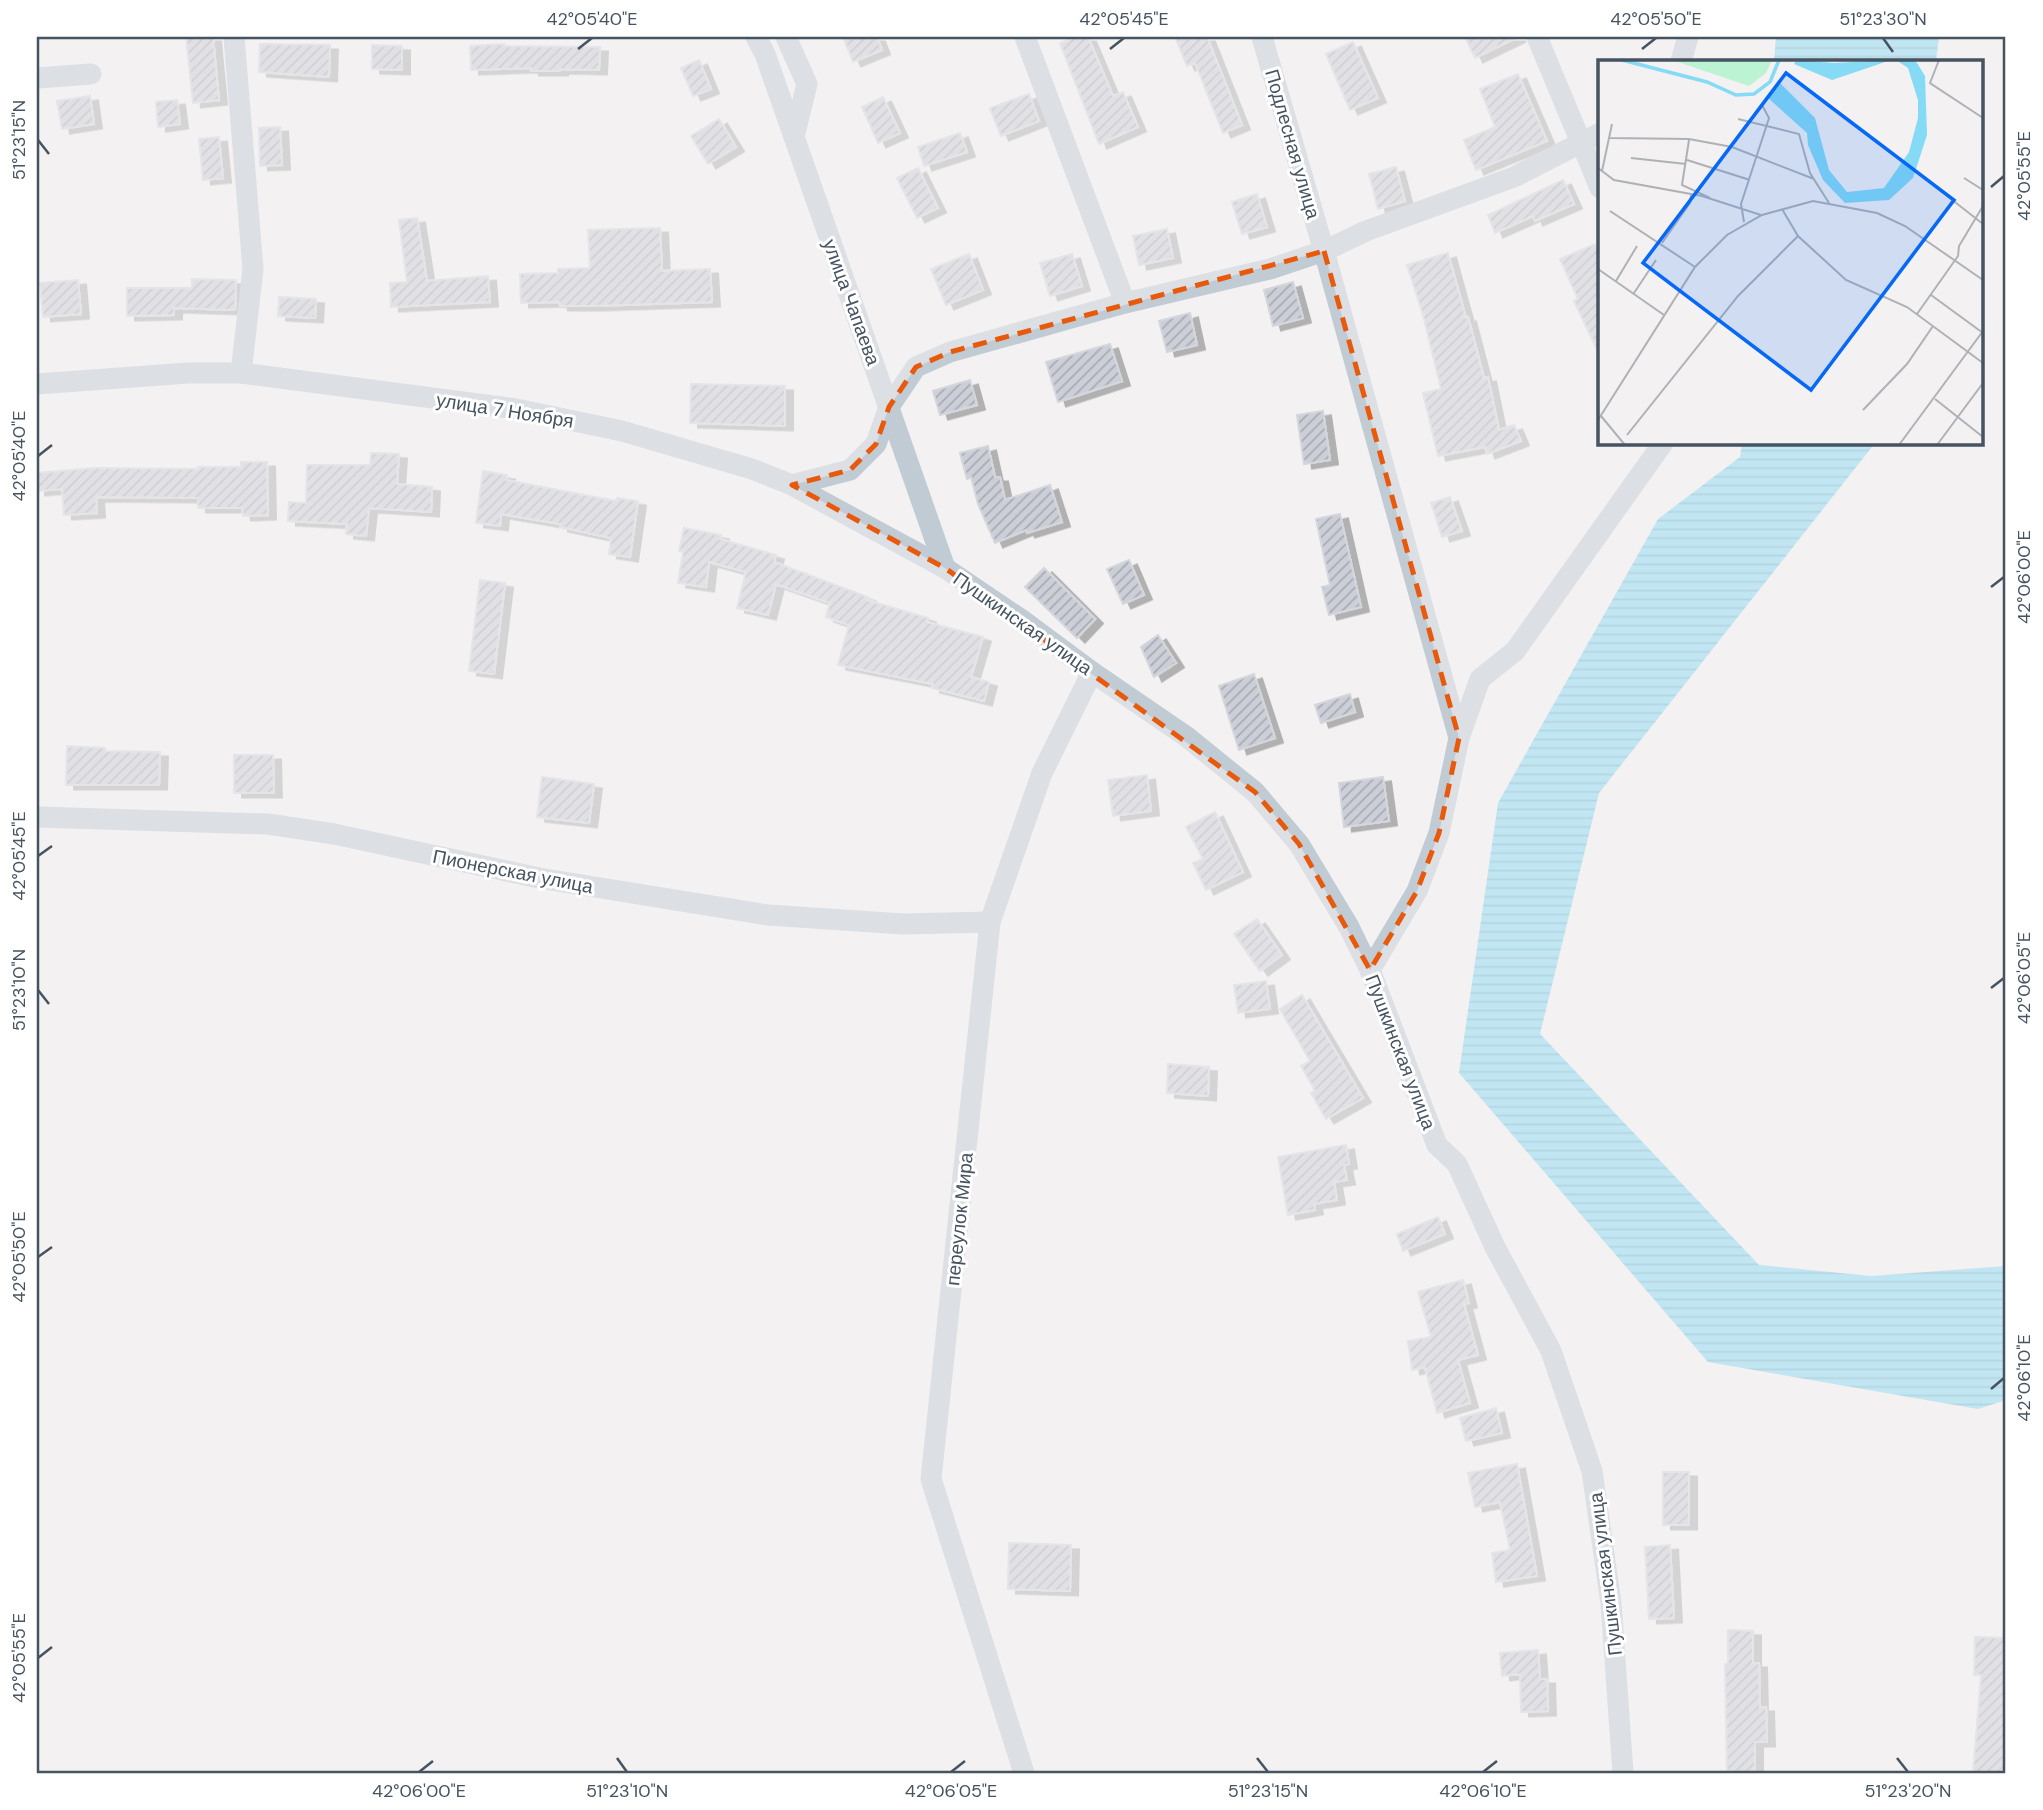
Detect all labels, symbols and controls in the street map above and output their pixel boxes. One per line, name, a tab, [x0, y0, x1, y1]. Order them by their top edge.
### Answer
text: 42°05'40"E	[546, 7, 638, 31]
text: 42°05'45"E	[1079, 7, 1169, 31]
text: 42°05'50"E	[1610, 7, 1702, 31]
text: 51°23'30"N	[1839, 7, 1927, 31]
inset map	[1598, 60, 1983, 444]
street label: Подлесная улица	[1259, 66, 1326, 222]
text: 51°23'15"N	[7, 100, 31, 180]
text: 42°05'55"E	[2012, 131, 2036, 221]
street label: улица Чапаева	[817, 236, 886, 369]
street label: улица 7 Ноября	[435, 387, 575, 434]
text: 42°05'40"E	[7, 410, 31, 502]
text: 42°06'00"E	[2012, 530, 2036, 624]
street label: Пушкинская улица	[948, 566, 1097, 681]
text: 42°05'45"E	[7, 811, 31, 901]
street label: Пионерская улица	[431, 844, 596, 899]
text: 42°06'05"E	[2012, 932, 2036, 1024]
text: 51°23'10"N	[7, 949, 31, 1031]
street label: Пушкинская улица	[1359, 971, 1442, 1134]
street label: переулок Мира	[940, 1151, 979, 1287]
text: 42°05'50"E	[7, 1211, 31, 1303]
text: 42°06'10"E	[2012, 1334, 2036, 1422]
street label: Пушкинская улица	[1583, 1491, 1628, 1657]
text: 42°05'55"E	[7, 1613, 31, 1703]
text: 42°06'00"E	[372, 1779, 466, 1803]
text: 51°23'10"N	[586, 1779, 668, 1803]
text: 42°06'05"E	[905, 1779, 997, 1803]
text: 51°23'15"N	[1228, 1779, 1308, 1803]
text: 42°06'10"E	[1439, 1779, 1527, 1803]
text: 51°23'20"N	[1865, 1779, 1951, 1803]

